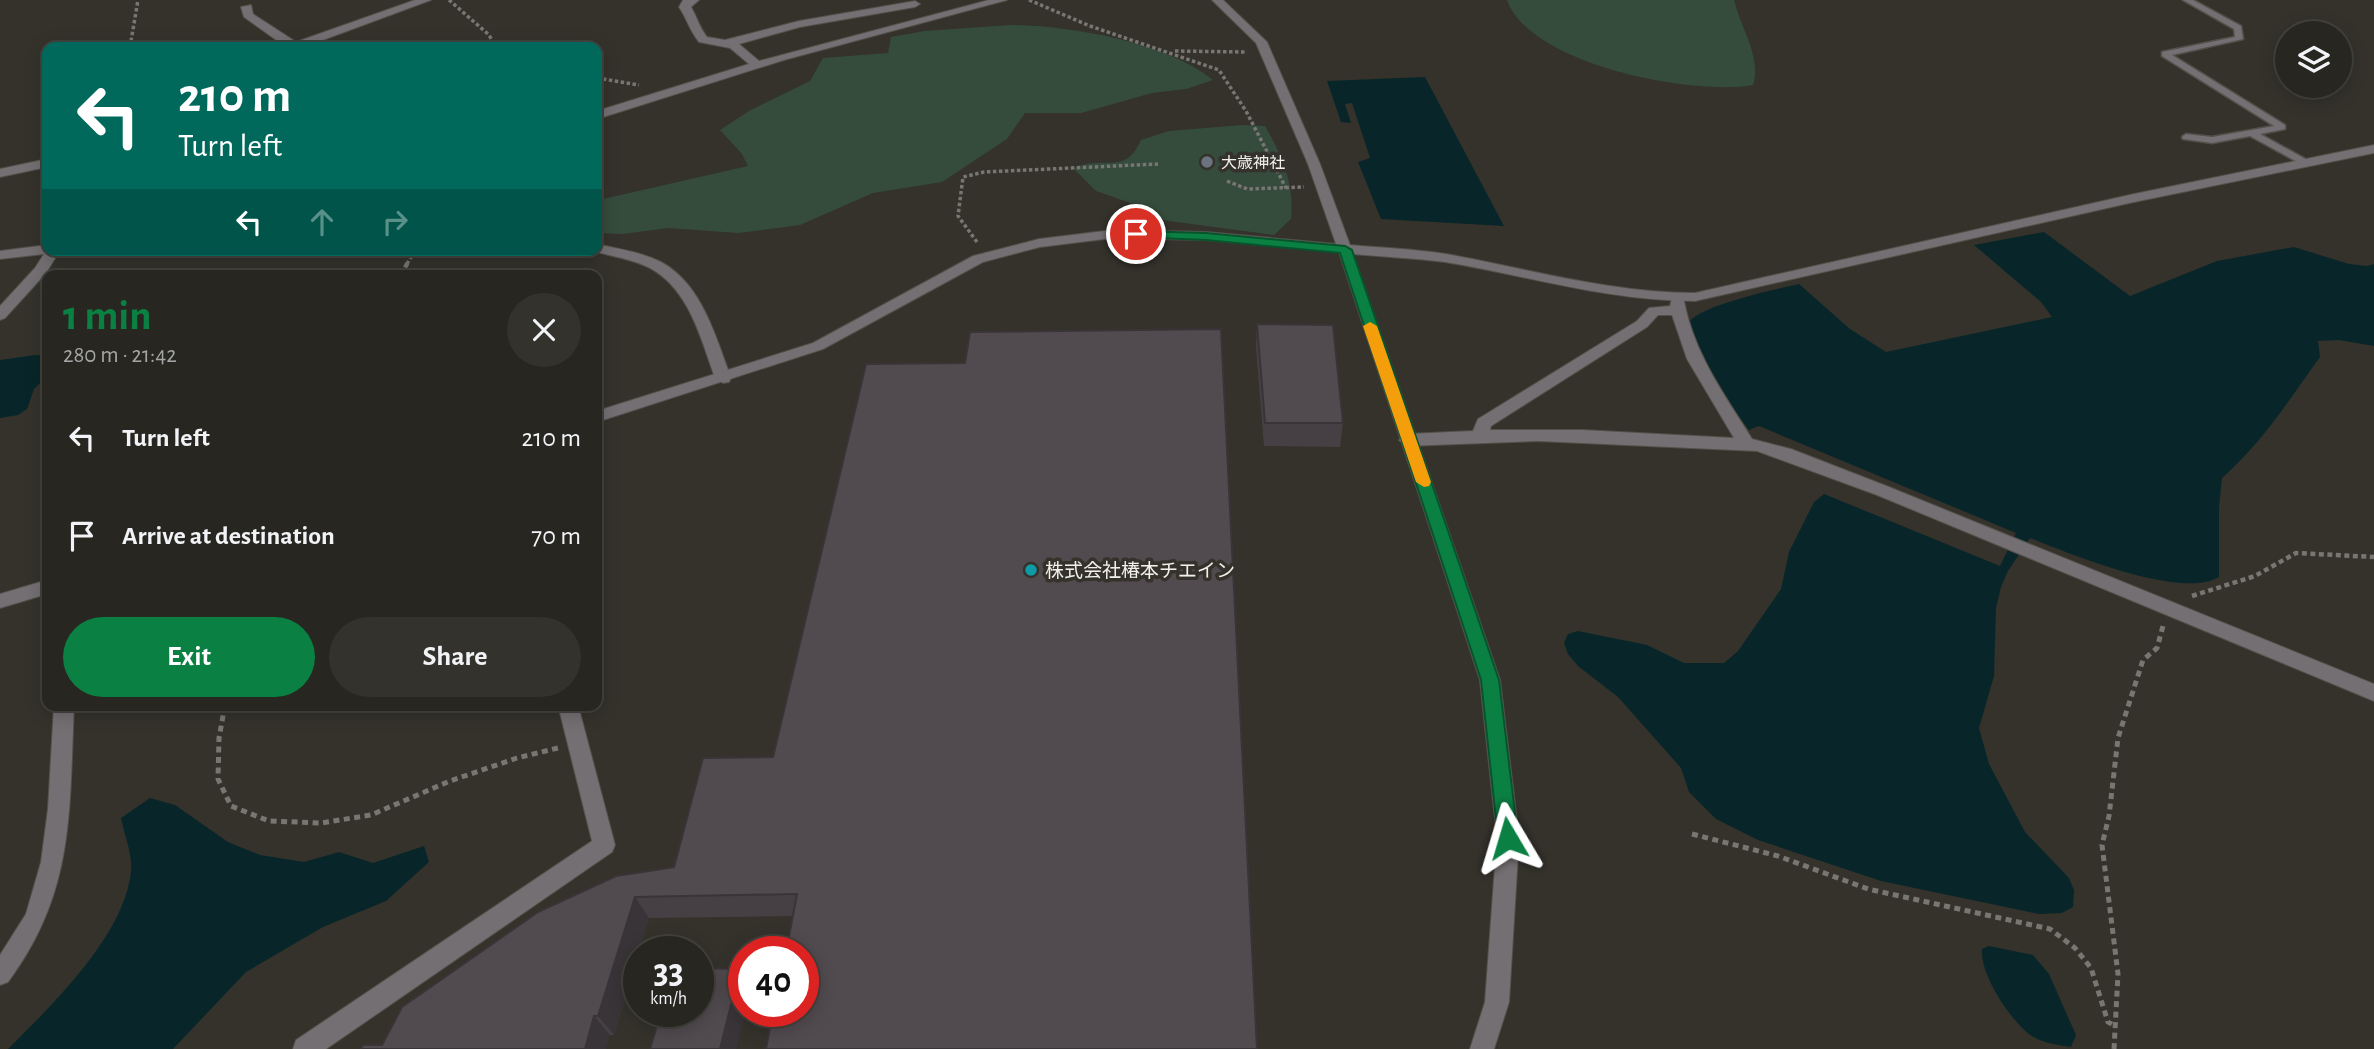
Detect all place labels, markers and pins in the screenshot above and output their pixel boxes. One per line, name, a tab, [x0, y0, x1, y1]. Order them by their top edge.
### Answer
marker: 大歳神社	[1199, 154, 1215, 170]
place label: 大歳神社	[1221, 155, 1285, 171]
pin	[1106, 204, 1166, 264]
place label: 株式会社椿本チエイン	[1045, 560, 1235, 581]
marker: 株式会社椿本チエイン	[1023, 562, 1039, 578]

